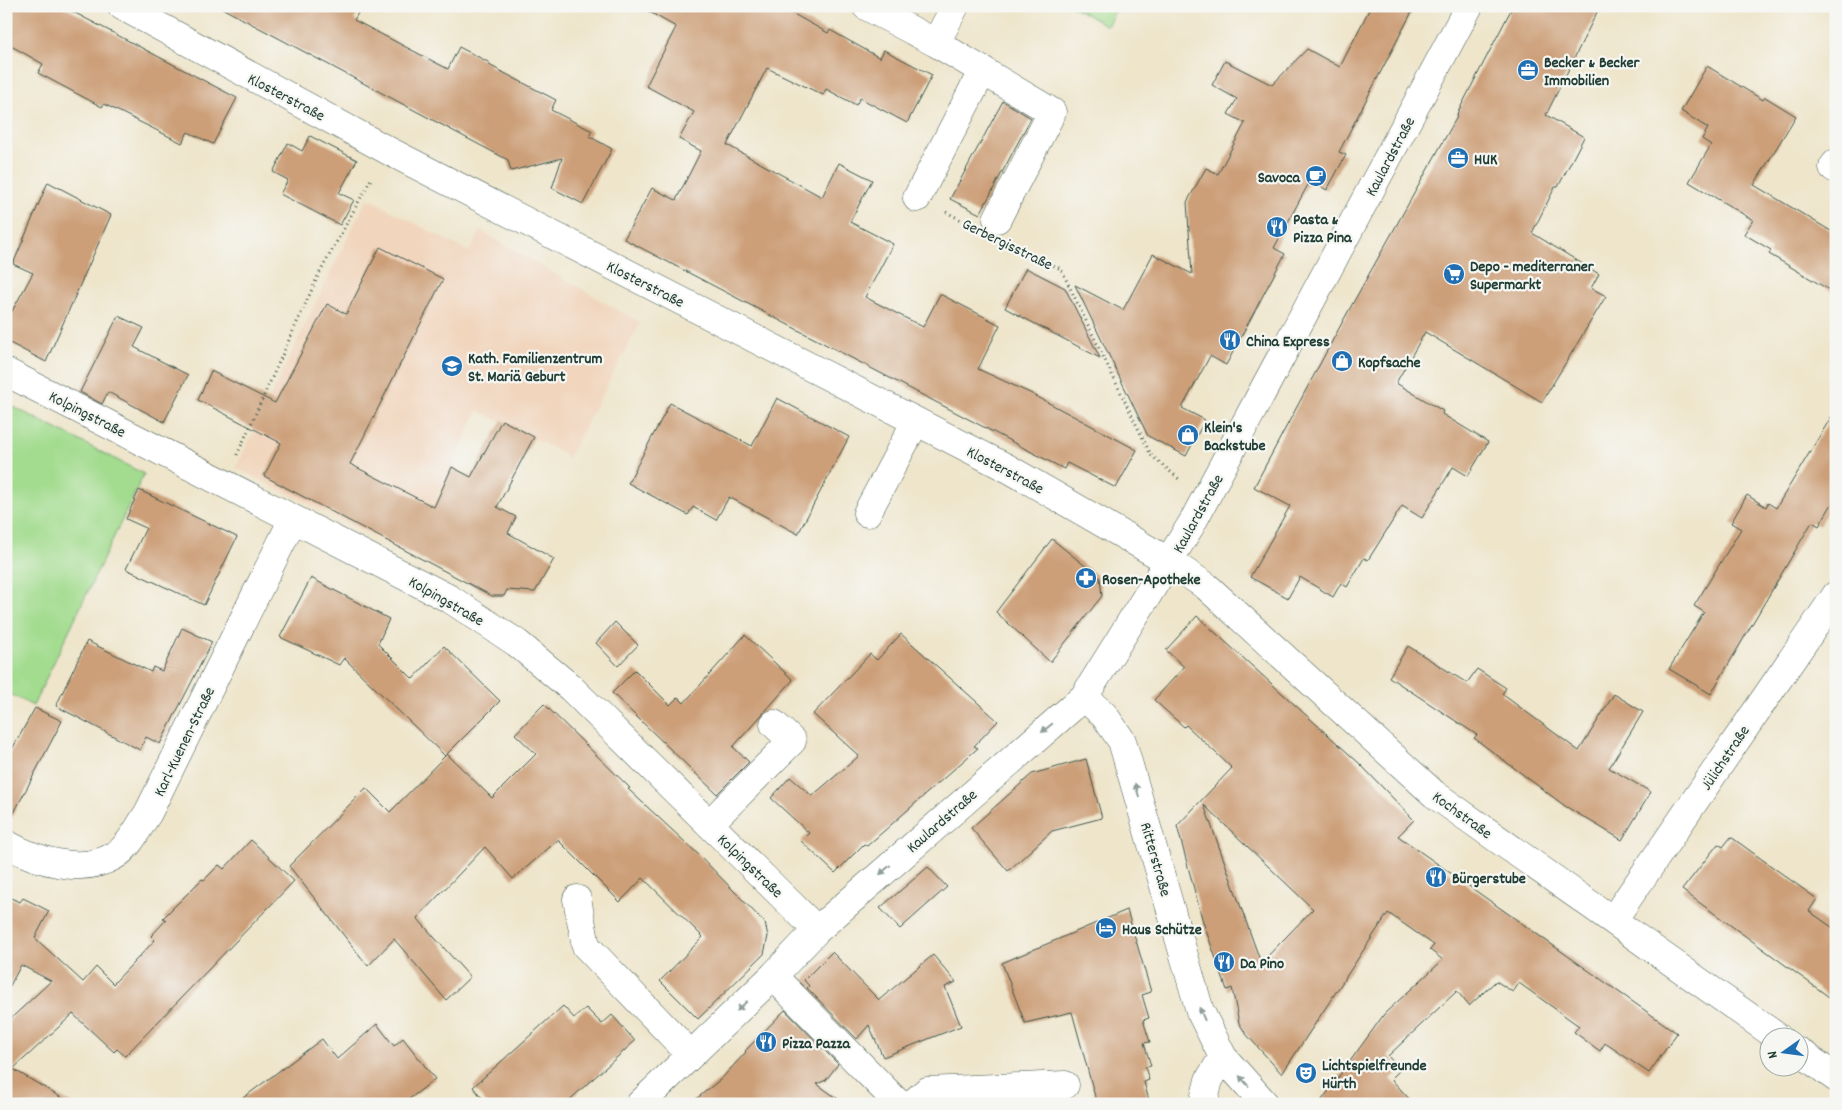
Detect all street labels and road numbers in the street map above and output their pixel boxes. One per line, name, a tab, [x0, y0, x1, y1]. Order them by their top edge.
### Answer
street label: Klosterstraße	[243, 68, 329, 128]
street label: Kaulardstraße	[1361, 113, 1422, 201]
street label: Gerbergisstraße	[958, 213, 1056, 277]
street label: Klosterstraße	[602, 256, 688, 315]
street label: Kolpingstraße	[44, 386, 129, 444]
street label: Klosterstraße	[962, 441, 1048, 501]
street label: Kaulardstraße	[1168, 470, 1230, 558]
street label: Kolpingstraße	[404, 571, 488, 633]
street label: Karl-Kuenen-Straße	[149, 683, 222, 801]
street label: Jülichstraße	[1696, 721, 1756, 795]
street label: Kaulardstraße	[902, 785, 983, 859]
street label: Kochstraße	[1427, 786, 1496, 846]
street label: Ritterstraße	[1133, 820, 1176, 899]
street label: Kolpingstraße	[711, 829, 787, 904]

